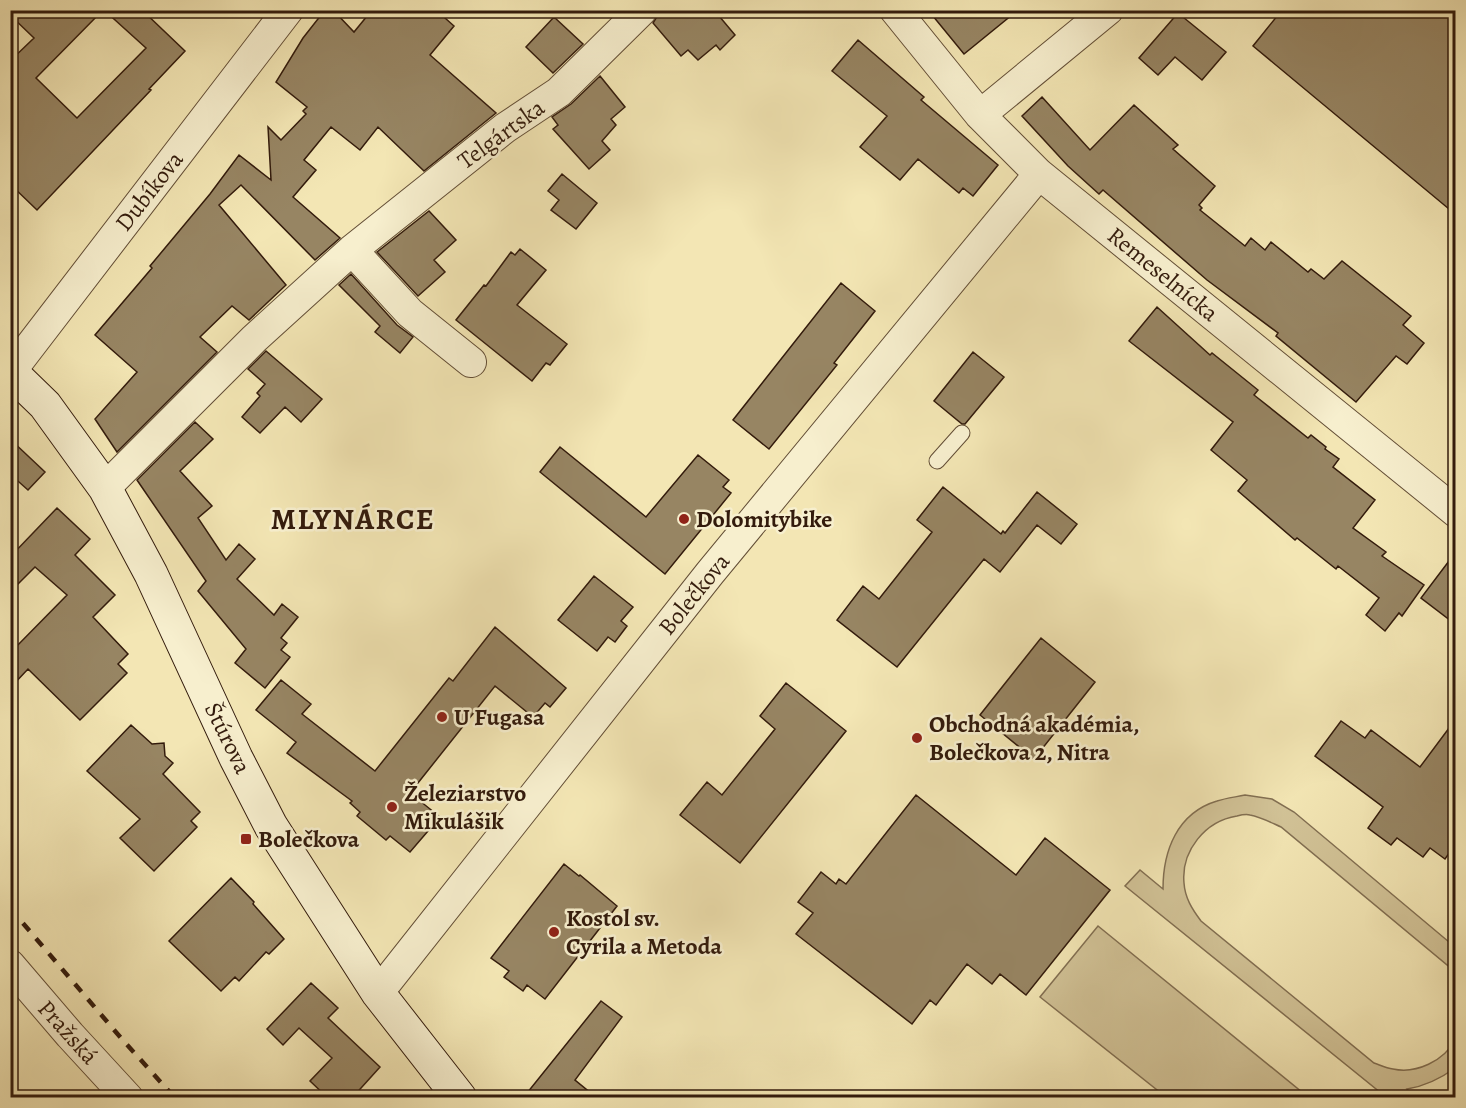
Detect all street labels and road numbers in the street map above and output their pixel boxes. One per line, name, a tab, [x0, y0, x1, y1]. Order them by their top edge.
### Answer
street label: Telgártska	[451, 91, 552, 176]
street label: Dubíkova	[108, 144, 191, 238]
street label: Remeselnícka	[1101, 219, 1226, 329]
street label: Bolečkova	[651, 545, 738, 642]
street label: Štúrova	[197, 697, 259, 780]
street label: Pražská	[31, 993, 106, 1072]

